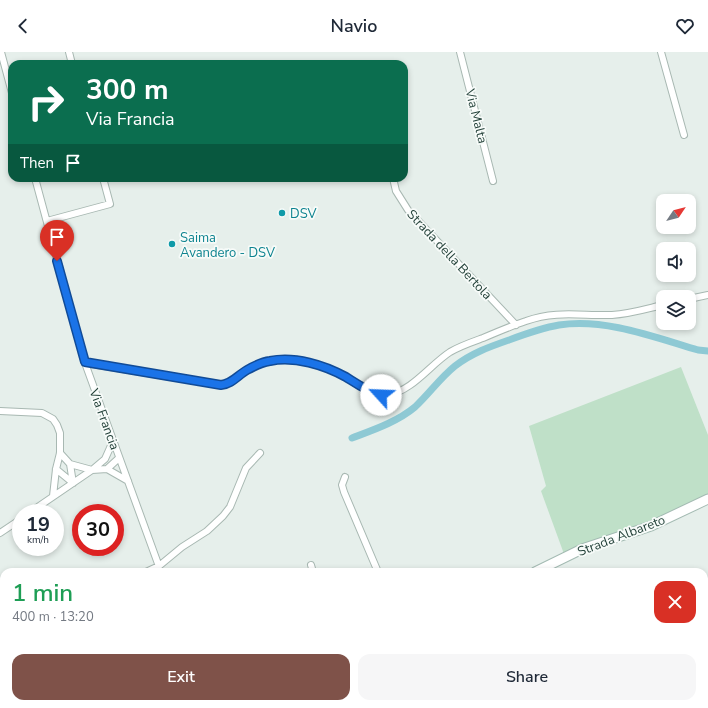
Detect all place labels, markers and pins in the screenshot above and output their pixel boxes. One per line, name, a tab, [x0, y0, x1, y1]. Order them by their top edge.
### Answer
place label: DSV	[290, 205, 316, 223]
marker: DSV	[277, 208, 287, 218]
pin	[40, 220, 74, 261]
place label: Saima Avandero - DSV	[180, 229, 275, 262]
marker: Saima Avandero - DSV	[167, 239, 177, 249]

